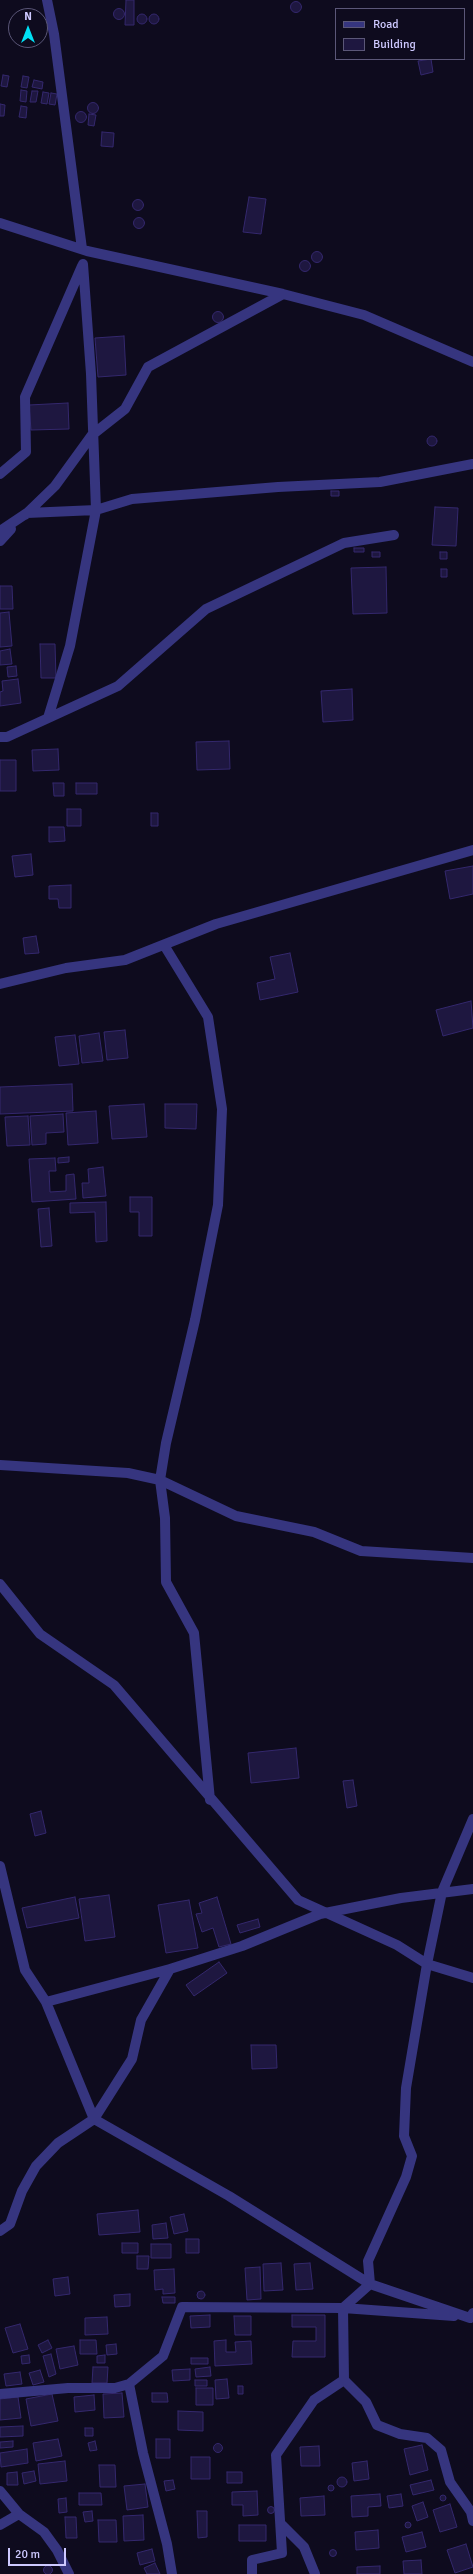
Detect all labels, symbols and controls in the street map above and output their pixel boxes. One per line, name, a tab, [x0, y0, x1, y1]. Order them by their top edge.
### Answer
north arrow	[8, 8, 48, 48]
legend	[335, 8, 465, 60]
text: N	[24, 10, 32, 23]
text: Road	[373, 17, 399, 32]
text: Building	[373, 37, 416, 52]
scale bar	[10, 2540, 68, 2566]
text: 20 m	[15, 2547, 40, 2562]

